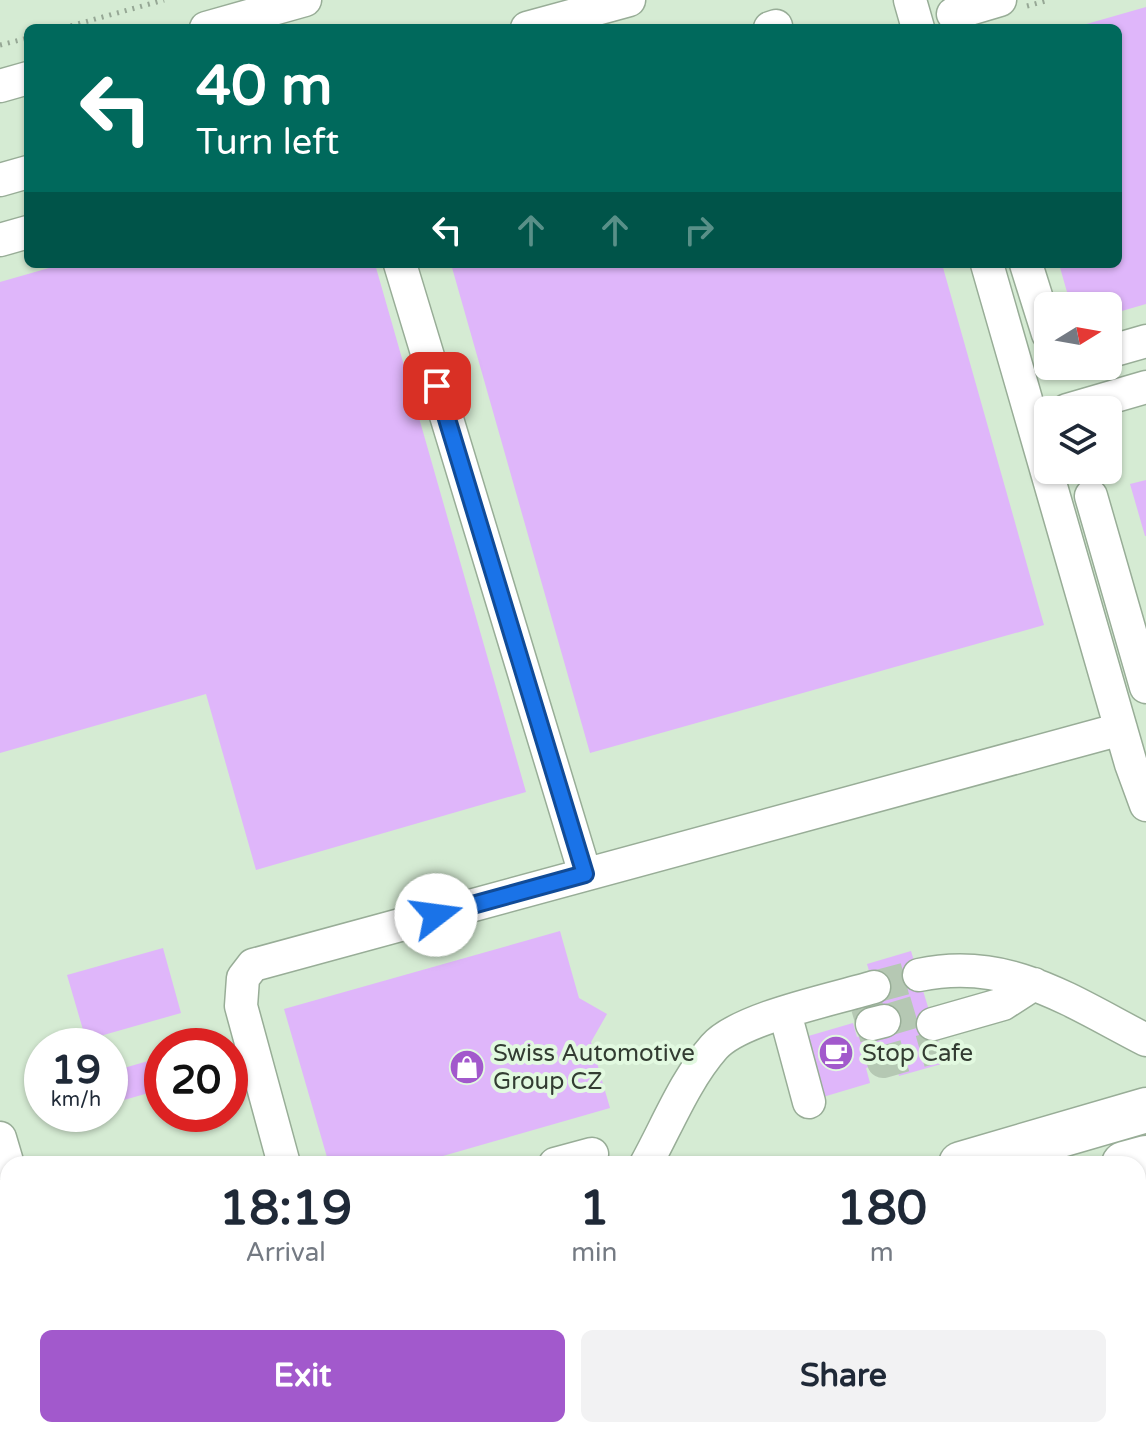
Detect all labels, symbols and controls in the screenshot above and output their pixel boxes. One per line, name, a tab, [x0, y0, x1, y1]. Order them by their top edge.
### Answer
text: 40 m	[196, 53, 332, 120]
icon: left	[64, 56, 168, 160]
text: Turn left	[196, 121, 339, 164]
icon: left	[425, 208, 469, 252]
icon: ahead	[509, 208, 553, 252]
icon: ahead	[593, 208, 637, 252]
icon: right	[677, 208, 721, 252]
north arrow	[1034, 292, 1122, 380]
map controls	[1034, 292, 1122, 484]
pin	[403, 352, 471, 420]
icon: arrive	[415, 364, 459, 408]
button: layers	[1034, 396, 1122, 484]
position arrow	[394, 873, 478, 957]
speed limit sign: 20	[144, 1028, 248, 1132]
cafe icon: Stop Cafe	[817, 1034, 855, 1072]
place label: Swiss Automotive Group CZ	[493, 1039, 695, 1096]
place label: Stop Cafe	[862, 1039, 973, 1068]
text: 19	[51, 1046, 101, 1094]
shop icon: Swiss Automotive Group CZ	[448, 1048, 486, 1086]
text: km/h	[51, 1088, 101, 1112]
text: 18:19	[219, 1180, 352, 1238]
text: 1	[579, 1180, 609, 1238]
text: 180	[836, 1180, 927, 1238]
text: Arrival	[245, 1237, 326, 1268]
text: min	[571, 1237, 617, 1268]
text: m	[870, 1237, 894, 1268]
button: Exit	[40, 1330, 565, 1422]
button: Share	[581, 1330, 1106, 1422]

